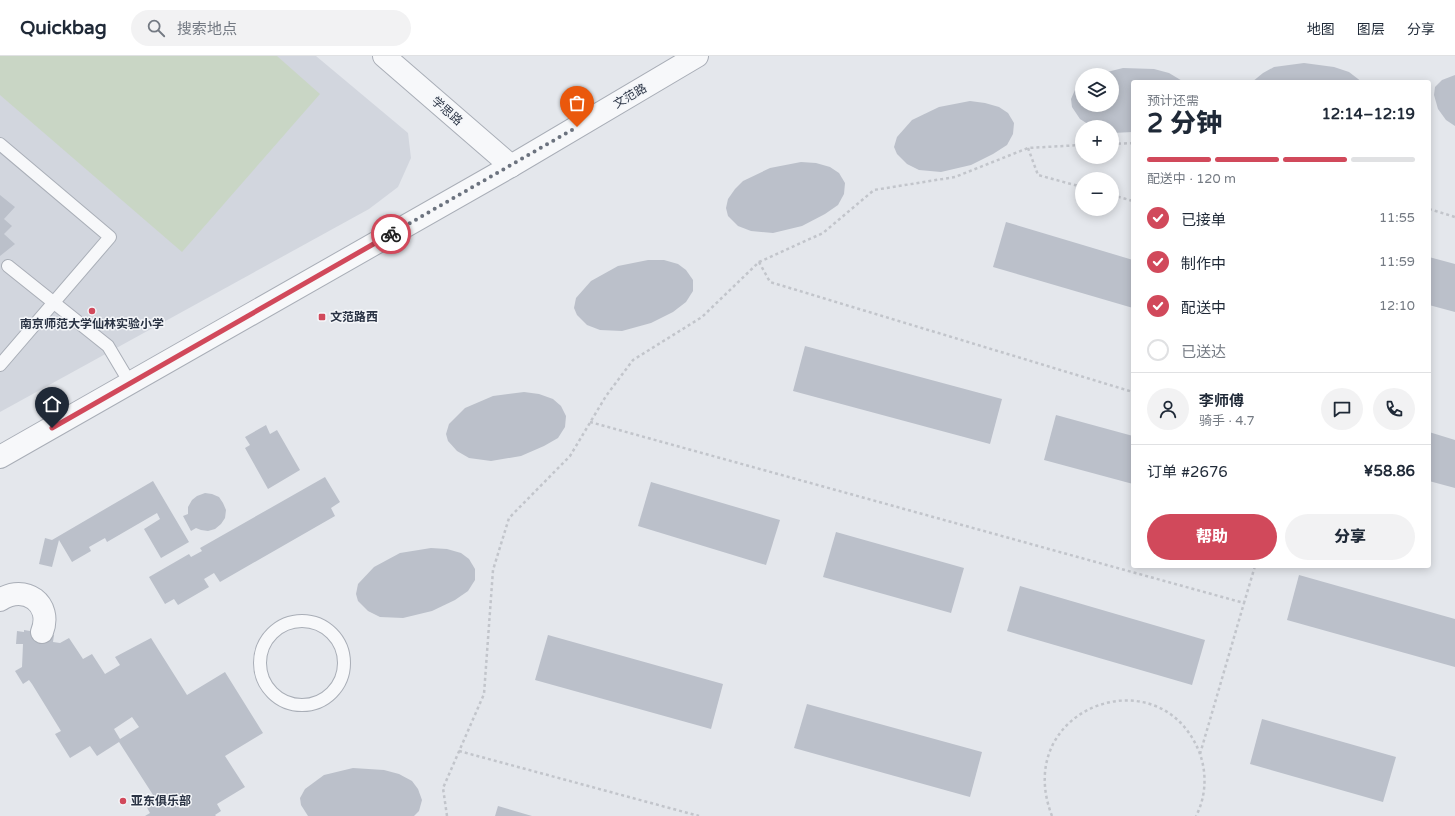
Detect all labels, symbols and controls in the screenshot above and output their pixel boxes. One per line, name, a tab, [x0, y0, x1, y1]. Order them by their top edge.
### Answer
search box	[131, 10, 411, 46]
text: Quickbag	[20, 17, 107, 39]
icon: search	[145, 17, 167, 39]
text: 搜索地点	[177, 20, 237, 38]
text: 地图	[1307, 21, 1335, 38]
text: 图层	[1357, 21, 1385, 38]
text: 分享	[1407, 21, 1435, 38]
map controls	[1075, 68, 1119, 216]
button: layers	[1075, 68, 1119, 112]
street label: 文范路	[611, 81, 649, 111]
pin	[560, 86, 594, 127]
icon: bag	[566, 92, 588, 114]
text: 预计还需	[1147, 93, 1199, 109]
street label: 学思路	[429, 94, 465, 128]
text: 12:14–12:19	[1321, 105, 1415, 123]
text: 2 分钟	[1147, 108, 1222, 139]
button: +	[1075, 120, 1119, 164]
text: 配送中 · 120 m	[1147, 171, 1236, 187]
button: −	[1075, 172, 1119, 216]
icon: check	[1147, 207, 1169, 229]
text: 11:55	[1379, 210, 1415, 226]
text: 已接单	[1181, 211, 1226, 229]
courier	[371, 214, 411, 254]
icon: bike	[380, 223, 402, 245]
icon: check	[1147, 251, 1169, 273]
text: 11:59	[1379, 254, 1415, 270]
text: 制作中	[1181, 255, 1226, 273]
icon: check	[1147, 295, 1169, 317]
text: 12:10	[1379, 298, 1415, 314]
text: 配送中	[1181, 299, 1226, 317]
marker: 南京师范大学仙林实验小学	[87, 306, 97, 316]
place label: 文范路西	[330, 310, 378, 324]
marker: 文范路西	[317, 312, 327, 322]
place label: 南京师范大学仙林实验小学	[20, 317, 164, 331]
text: 已送达	[1181, 343, 1226, 361]
pin	[35, 387, 69, 428]
button: person	[1147, 388, 1189, 430]
button: chat	[1321, 388, 1363, 430]
button: phone	[1373, 388, 1415, 430]
text: 李师傅	[1199, 392, 1244, 410]
icon: home	[41, 393, 63, 415]
text: 骑手 · 4.7	[1199, 413, 1255, 429]
text: ¥58.86	[1364, 462, 1415, 480]
text: 订单 #2676	[1147, 463, 1228, 481]
button: 帮助	[1147, 514, 1277, 560]
button: 分享	[1285, 514, 1415, 560]
place label: 亚东俱乐部	[131, 794, 191, 808]
marker: 亚东俱乐部	[118, 796, 128, 806]

